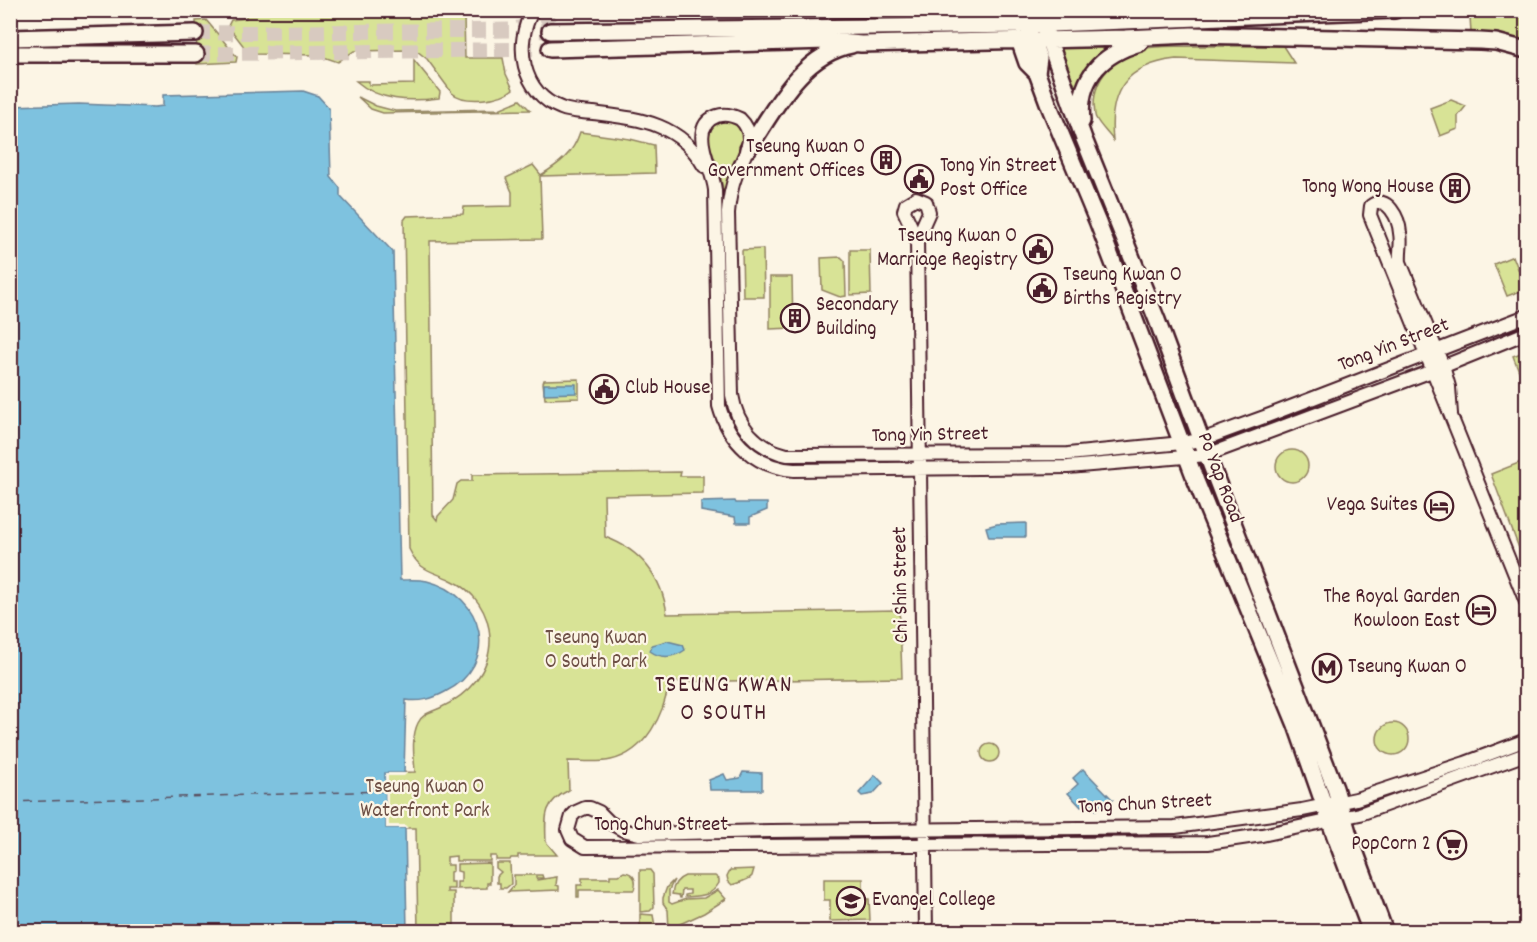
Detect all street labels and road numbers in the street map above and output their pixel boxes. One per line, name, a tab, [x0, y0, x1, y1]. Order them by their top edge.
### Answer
street label: Tong Yin Street	[1334, 311, 1454, 381]
street label: Tong Yin Street	[871, 420, 989, 452]
street label: Po Yap Road	[1188, 428, 1250, 528]
street label: Chi Shin Street	[886, 526, 918, 644]
street label: Tong Chun Street	[1077, 786, 1213, 823]
street label: Tong Chun Street	[594, 811, 728, 841]

